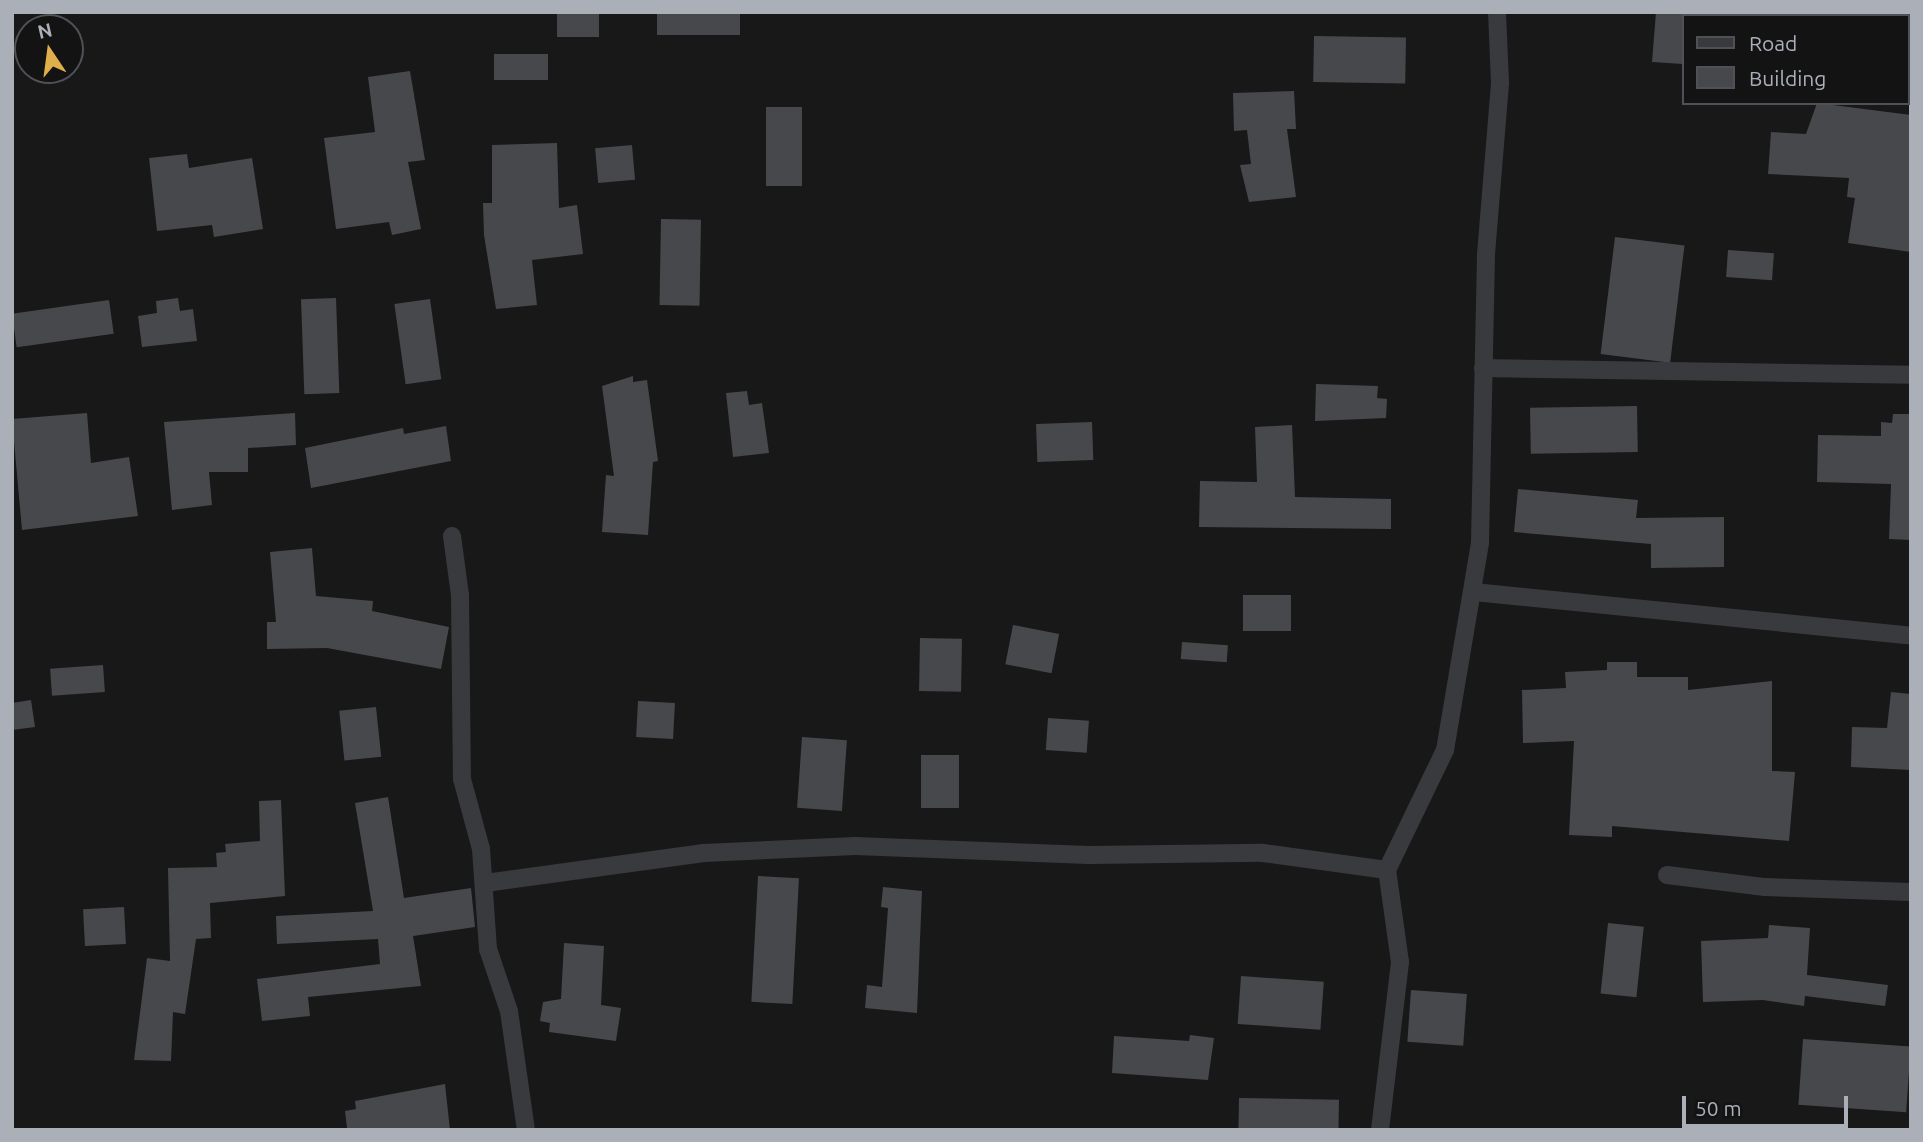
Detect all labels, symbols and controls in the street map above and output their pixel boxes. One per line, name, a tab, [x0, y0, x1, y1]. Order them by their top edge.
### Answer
north arrow	[14, 14, 84, 84]
legend	[1682, 14, 1909, 105]
text: N	[35, 18, 54, 43]
text: Road	[1749, 31, 1797, 55]
text: Building	[1749, 66, 1826, 90]
scale bar	[1685, 1082, 1851, 1126]
text: 50 m	[1695, 1096, 1742, 1120]

